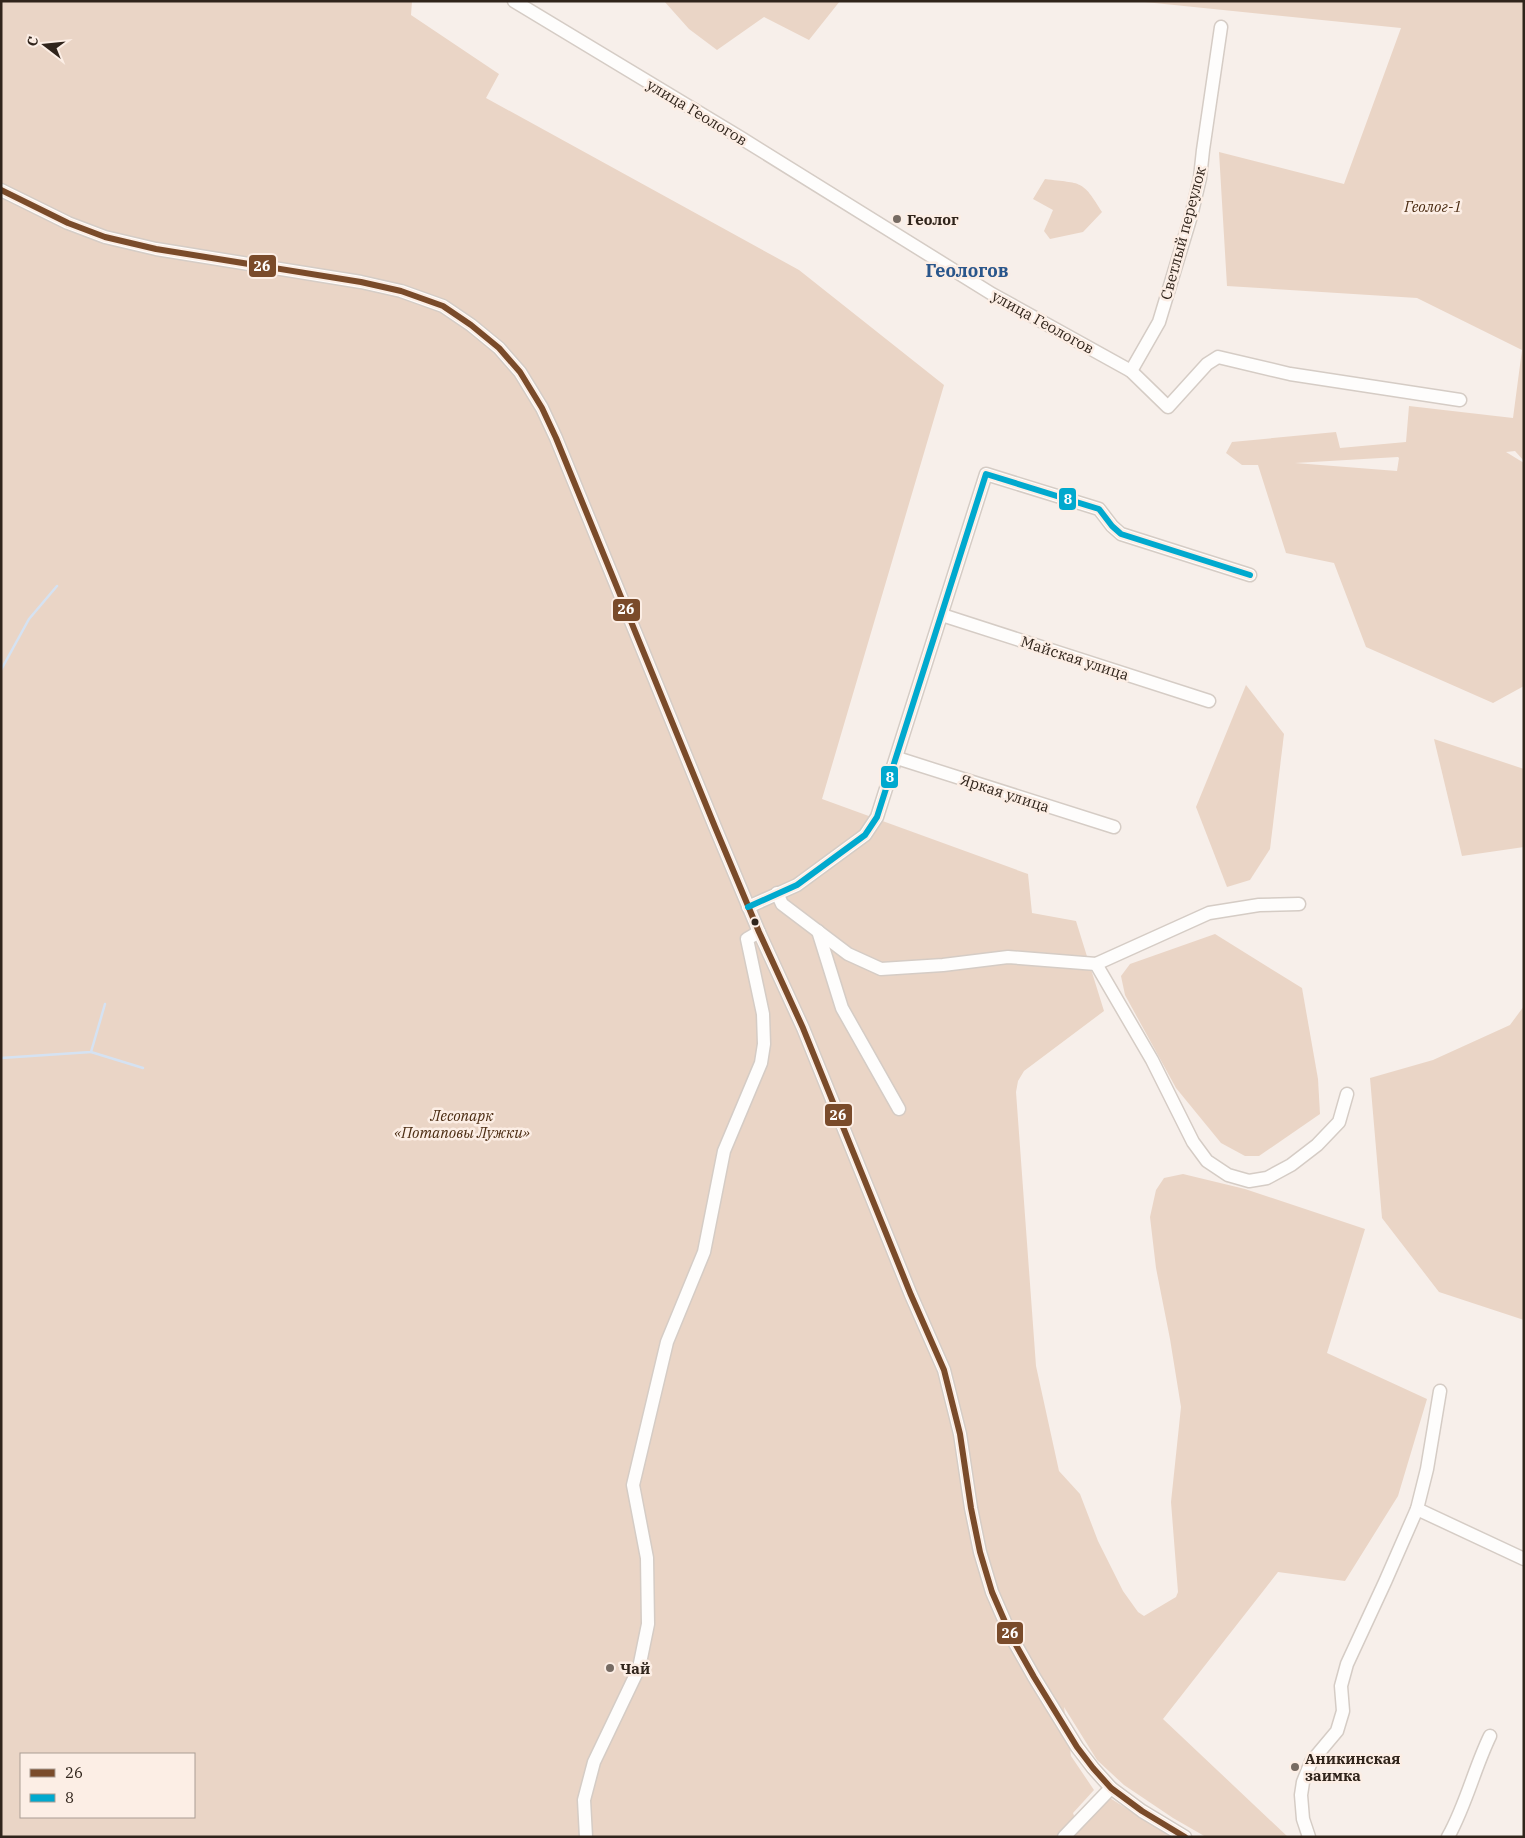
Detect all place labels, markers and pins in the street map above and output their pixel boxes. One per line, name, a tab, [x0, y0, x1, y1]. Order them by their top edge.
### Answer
place label: Геолог	[907, 210, 959, 229]
marker: Геолог	[891, 213, 903, 225]
unlabelled marker	[750, 917, 760, 927]
place label: Чай	[620, 1659, 650, 1678]
marker: Чай	[604, 1662, 616, 1674]
place label: Аникинская заимка	[1305, 1749, 1401, 1785]
marker: Аникинская заимка	[1289, 1761, 1301, 1773]

